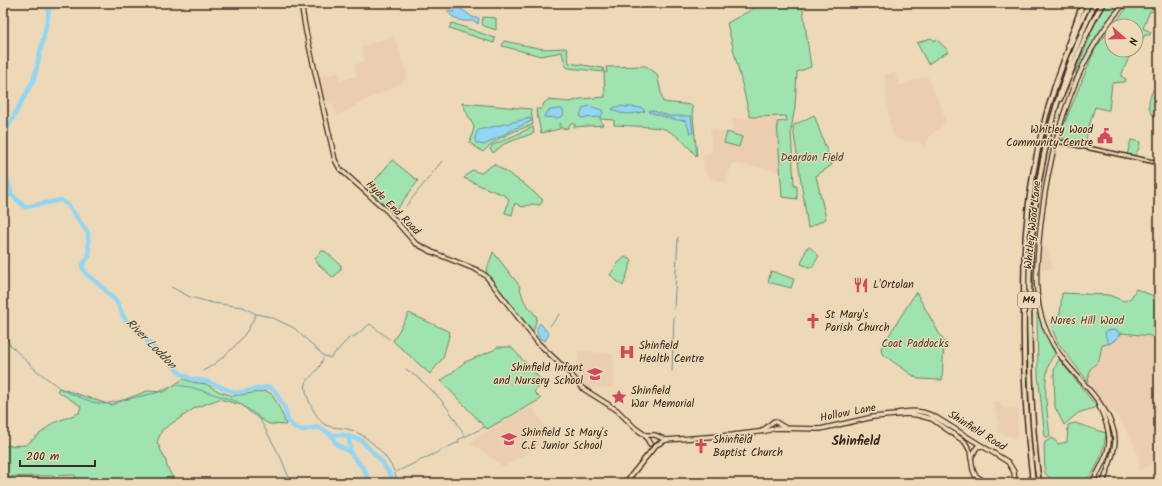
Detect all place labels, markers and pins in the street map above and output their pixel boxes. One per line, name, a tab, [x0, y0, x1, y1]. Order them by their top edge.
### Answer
place label: Whitley Wood Community Centre	[1006, 121, 1093, 152]
public building icon: Whitley Wood Community Centre	[1096, 127, 1114, 145]
restaurant icon: L'Ortolan	[852, 276, 870, 294]
place label: L'Ortolan	[873, 276, 914, 294]
place label: St Mary's Parish Church	[825, 306, 890, 337]
church icon: St Mary's Parish Church	[804, 312, 822, 330]
place label: Shinfield Health Centre	[639, 337, 704, 368]
hospital icon: Shinfield Health Centre	[618, 343, 636, 361]
place label: Shinfield Infant and Nursery School	[494, 359, 584, 390]
school or university icon: Shinfield Infant and Nursery School	[586, 365, 604, 383]
place label: Shinfield War Memorial	[631, 382, 695, 413]
place icon: Shinfield War Memorial	[610, 388, 628, 406]
place label: Shinfield St Mary's C.E Junior School	[521, 424, 608, 455]
school or university icon: Shinfield St Mary's C.E Junior School	[500, 430, 518, 448]
place label: Shinfield Baptist Church	[713, 431, 783, 462]
church icon: Shinfield Baptist Church	[692, 437, 710, 455]

